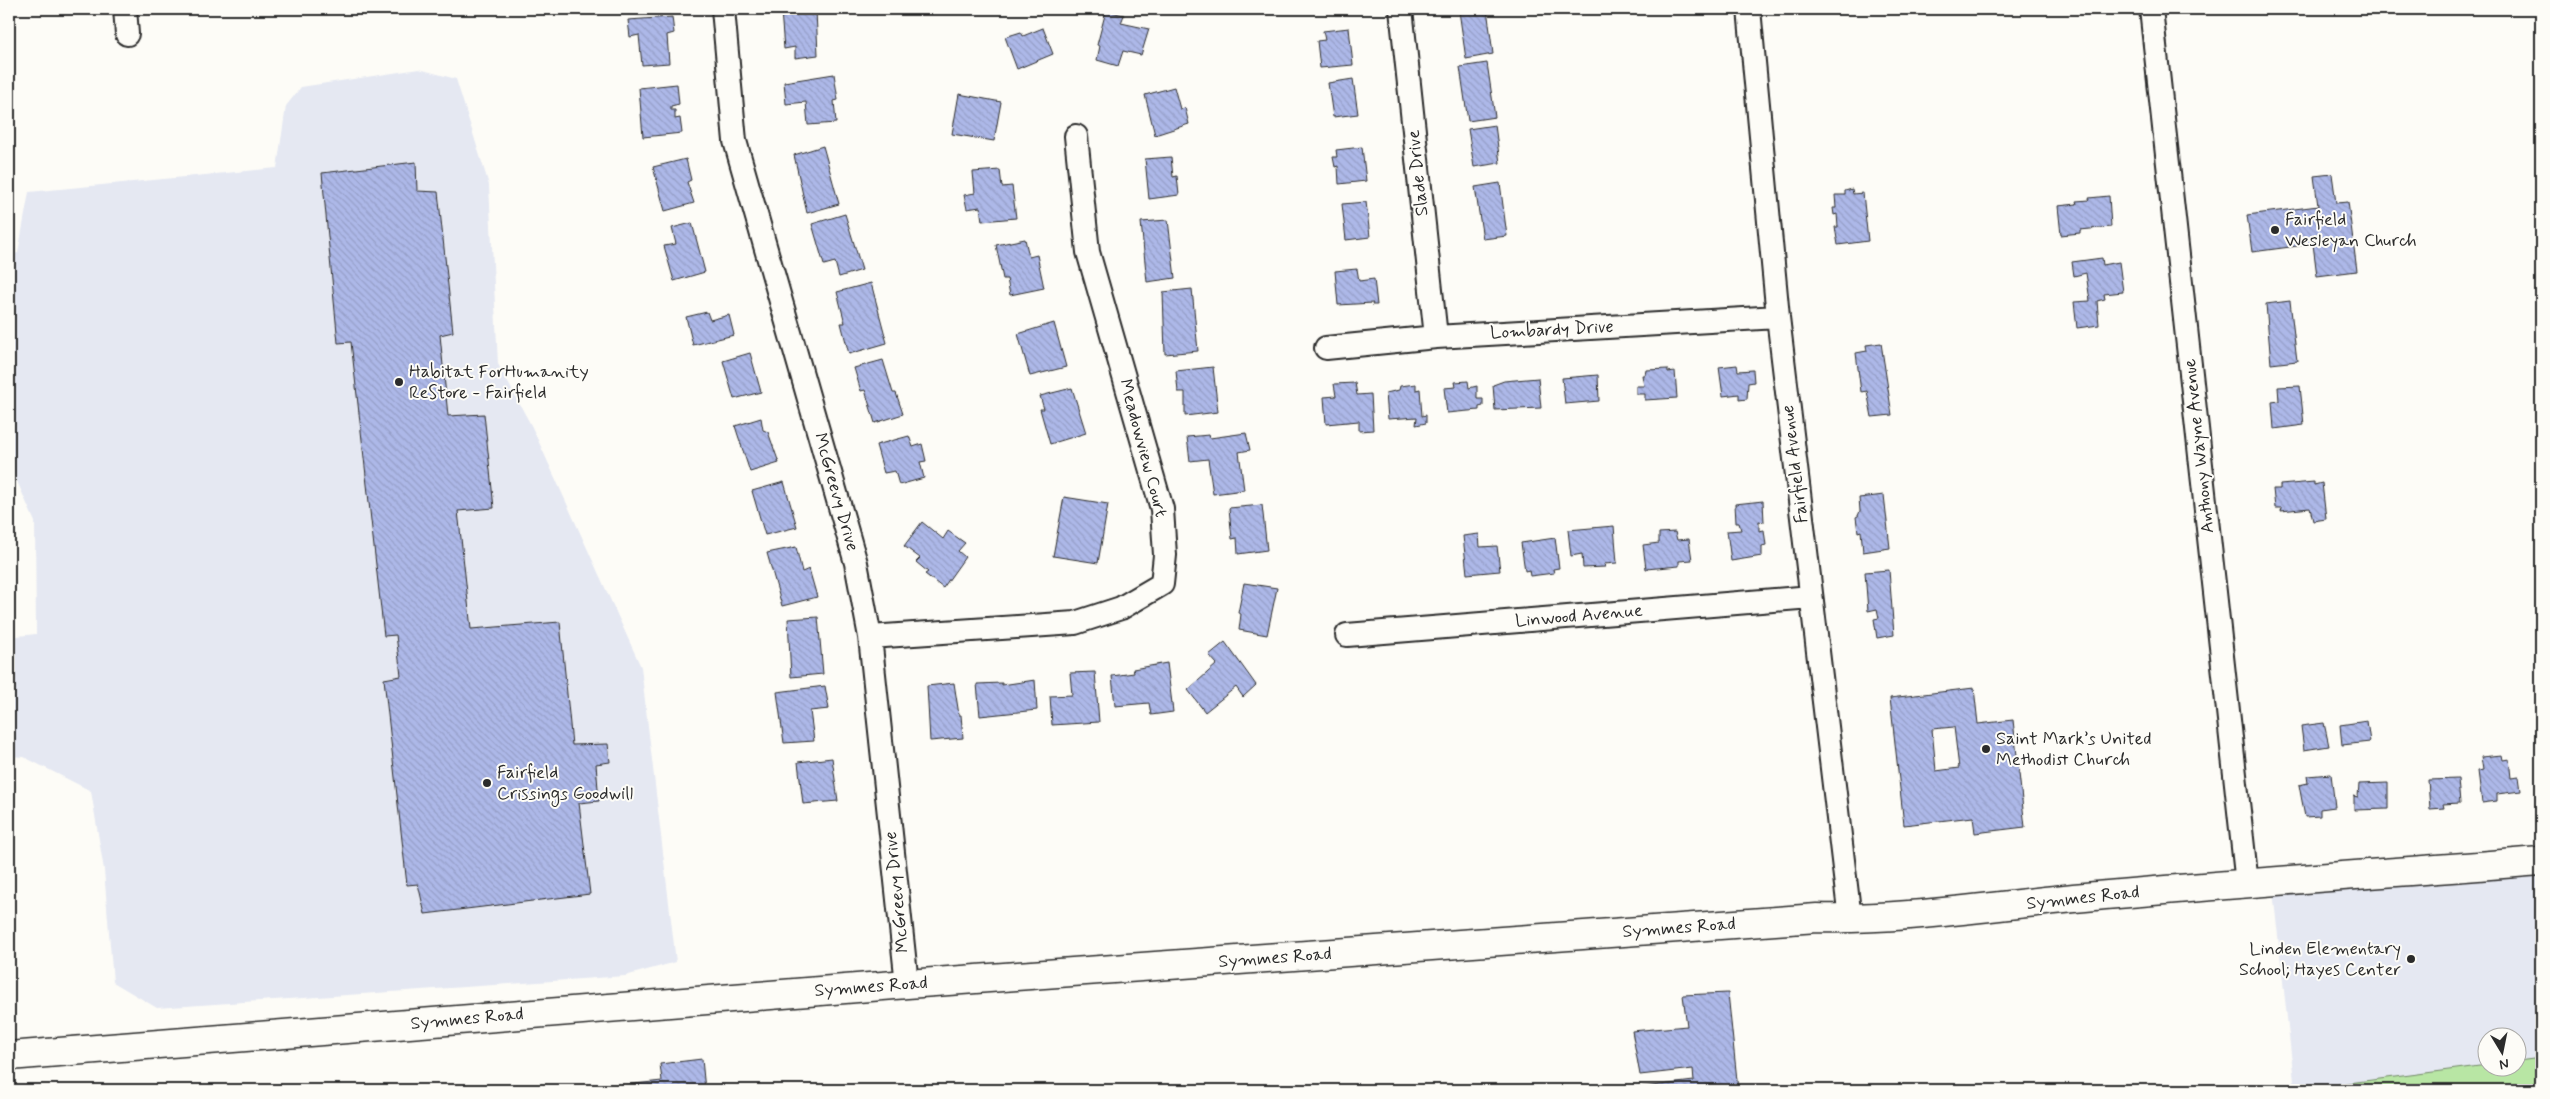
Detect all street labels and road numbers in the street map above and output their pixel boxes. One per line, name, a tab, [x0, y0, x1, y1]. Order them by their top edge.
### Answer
street label: Slade Drive	[1402, 129, 1434, 217]
street label: Lombardy Drive	[1490, 315, 1614, 345]
street label: Anthony Wayne Avenue	[2178, 357, 2220, 535]
street label: Meadowview Court	[1113, 376, 1173, 520]
street label: Fairfield Avenue	[1776, 404, 1814, 524]
street label: McGreevy Drive	[808, 430, 864, 554]
street label: Linwood Avenue	[1514, 598, 1644, 634]
street label: McGreevy Drive	[879, 830, 915, 954]
street label: Symmes Road	[2025, 880, 2141, 916]
street label: Symmes Road	[1622, 912, 1736, 944]
street label: Symmes Road	[1218, 942, 1332, 974]
street label: Symmes Road	[814, 971, 928, 1003]
street label: Symmes Road	[409, 1002, 525, 1036]

